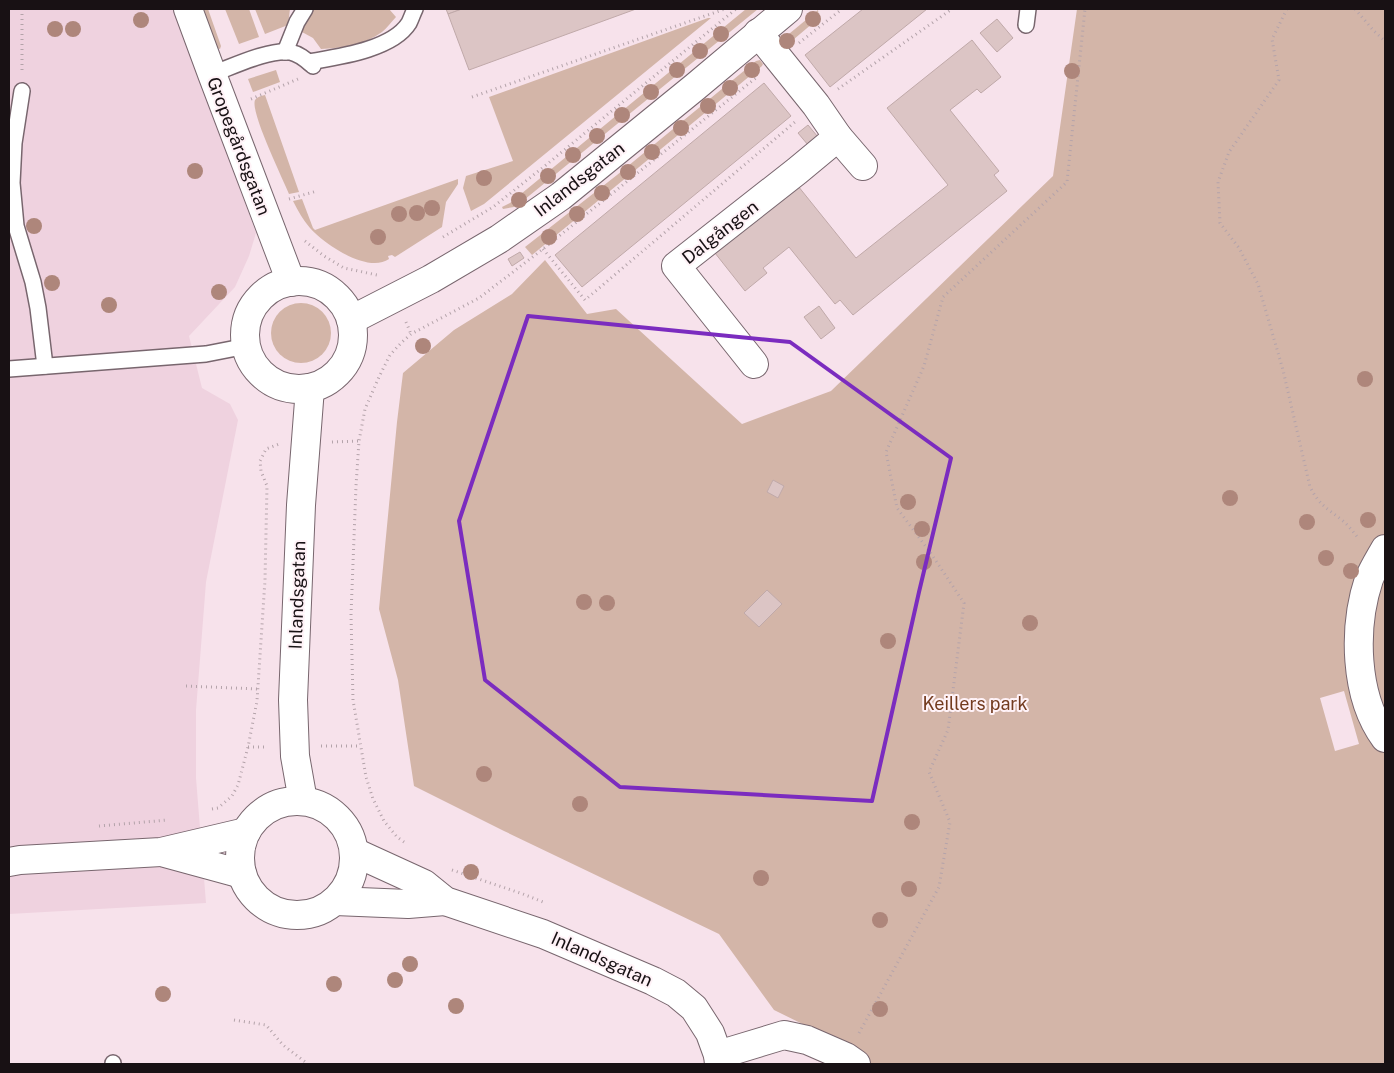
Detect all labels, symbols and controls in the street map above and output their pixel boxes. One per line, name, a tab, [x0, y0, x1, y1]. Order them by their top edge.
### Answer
street label: Gropegårdsgatan	[203, 74, 275, 218]
street label: Inlandsgatan	[530, 137, 628, 221]
street label: Dalgången	[678, 196, 762, 268]
street label: Inlandsgatan	[285, 540, 309, 650]
park label: Keillers park	[922, 693, 1028, 714]
street label: Inlandsgatan	[548, 927, 656, 991]

